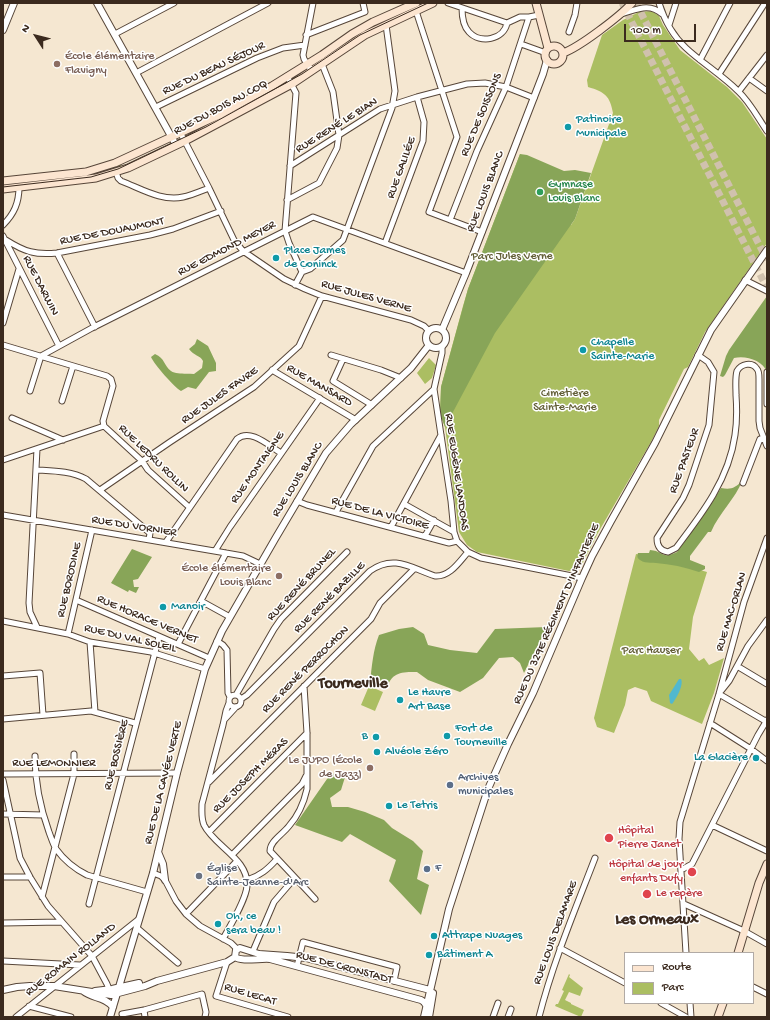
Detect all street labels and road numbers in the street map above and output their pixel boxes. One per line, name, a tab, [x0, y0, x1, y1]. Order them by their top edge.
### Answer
street label: RUE DU BEAU SÉJOUR	[160, 39, 268, 99]
street label: RUE DE SOISSONS	[458, 71, 506, 159]
street label: RUE DU BOIS AU COQ	[172, 77, 270, 139]
street label: RUE RENÉ LE BIAN	[293, 95, 381, 157]
street label: RUE GALILÉE	[384, 135, 420, 201]
street label: RUE LOUIS BLANC	[464, 150, 508, 234]
street label: RUE DE DOUAUMONT	[59, 215, 165, 249]
street label: RUE EDMOND MEYER	[176, 218, 278, 280]
street label: RUE DARWIN	[19, 253, 61, 319]
street label: RUE JULES VERNE	[319, 277, 413, 317]
street label: RUE MANSARD	[284, 361, 354, 411]
street label: RUE JULES FAVRE	[179, 364, 261, 428]
street label: RUE EUGÈNE LANDOAS	[441, 413, 471, 531]
street label: RUE LEDRU ROLLIN	[115, 422, 191, 496]
street label: RUE PASTEUR	[667, 427, 703, 495]
street label: RUE MONTAIGNE	[228, 429, 288, 507]
street label: RUE LOUIS BLANC	[269, 440, 327, 520]
street label: RUE DE LA VICTOIRE	[330, 494, 430, 534]
street label: RUE DU VORNIER	[91, 513, 177, 541]
street label: RUE DU 329E RÉGIMENT D'INFANTERIE	[511, 521, 603, 707]
street label: RUE BORODINE	[54, 541, 86, 619]
street label: RUE RENÉ BRUNEL	[265, 546, 339, 624]
street label: RUE RENÉ BAZILLE	[291, 559, 369, 637]
street label: RUE MAC-ORLAN	[713, 571, 751, 653]
street label: RUE HORACE VERNET	[94, 592, 200, 648]
street label: RUE DU VAL SOLEIL	[83, 621, 177, 657]
street label: RUE RENÉ PERROCHON	[259, 623, 353, 717]
street label: RUE BOSSIÈRE	[101, 718, 133, 792]
street label: RUE DE LA CAVÉE VERTE	[142, 720, 186, 846]
street label: RUE JOSEPH MÉRAS	[210, 735, 292, 817]
street label: RUE LEMONNIER	[12, 757, 96, 771]
street label: RUE LOUIS DELAMARE	[531, 879, 581, 987]
street label: RUE ROMAIN ROLLAND	[23, 920, 119, 1000]
street label: RUE DE CRONSTADT	[294, 948, 394, 988]
street label: RUE LECAT	[222, 980, 278, 1010]

